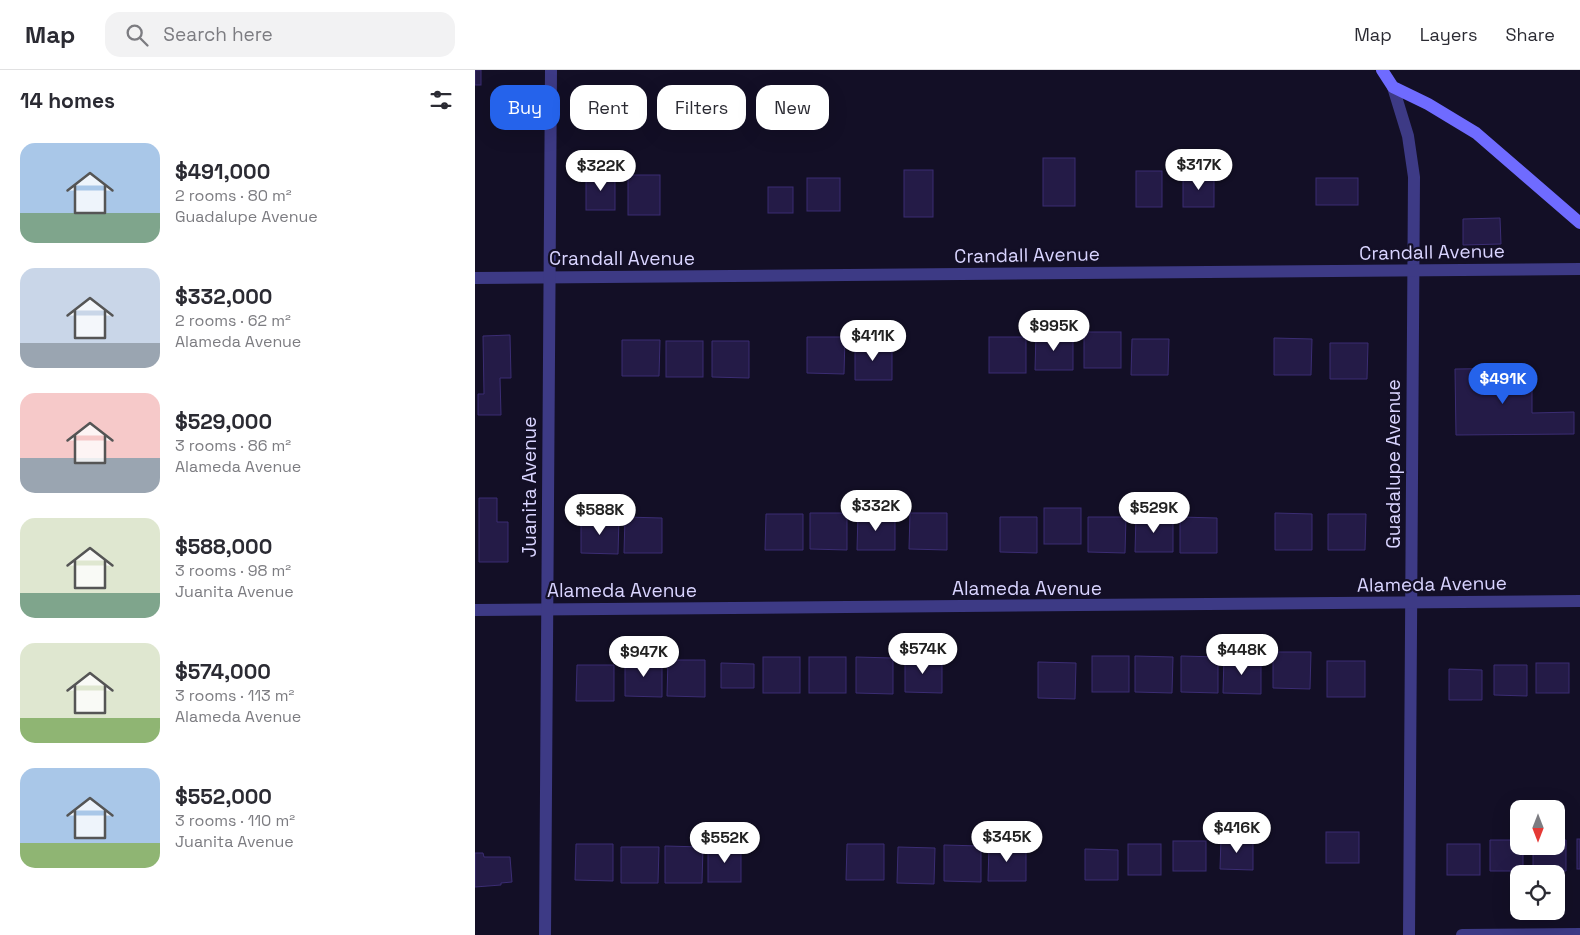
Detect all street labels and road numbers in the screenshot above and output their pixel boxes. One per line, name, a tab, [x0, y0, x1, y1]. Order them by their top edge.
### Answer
street label: Crandall Avenue	[1359, 238, 1505, 266]
street label: Crandall Avenue	[954, 241, 1100, 269]
street label: Crandall Avenue	[549, 246, 695, 271]
street label: Guadalupe Avenue	[1381, 379, 1406, 549]
street label: Juanita Avenue	[517, 416, 542, 558]
street label: Alameda Avenue	[1357, 570, 1507, 598]
street label: Alameda Avenue	[952, 576, 1102, 601]
street label: Alameda Avenue	[547, 578, 697, 603]

